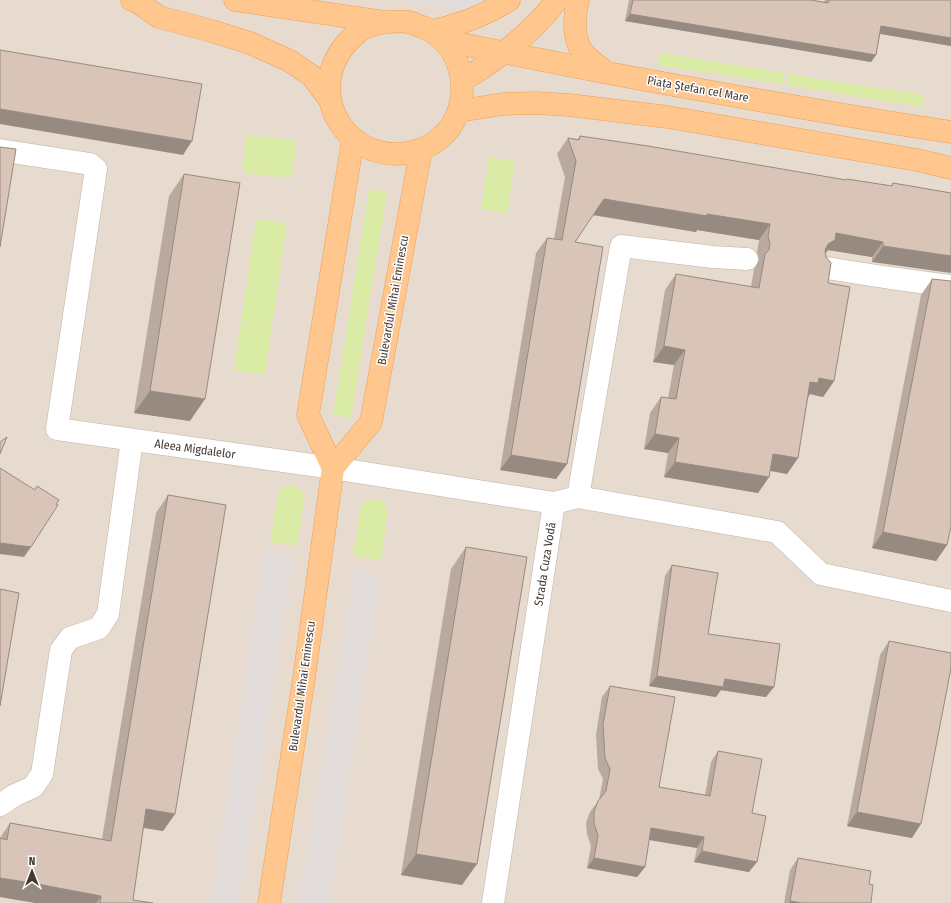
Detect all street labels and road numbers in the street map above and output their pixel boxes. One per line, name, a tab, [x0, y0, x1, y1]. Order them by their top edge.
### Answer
street label: Piața Ștefan cel Mare	[646, 73, 750, 106]
street label: Bulevardul Mihai Eminescu	[375, 234, 411, 366]
street label: Aleea Migdalelor	[154, 436, 237, 462]
street label: Strada Cuza Vodă	[531, 521, 559, 607]
street label: Bulevardul Mihai Eminescu	[286, 620, 318, 752]

